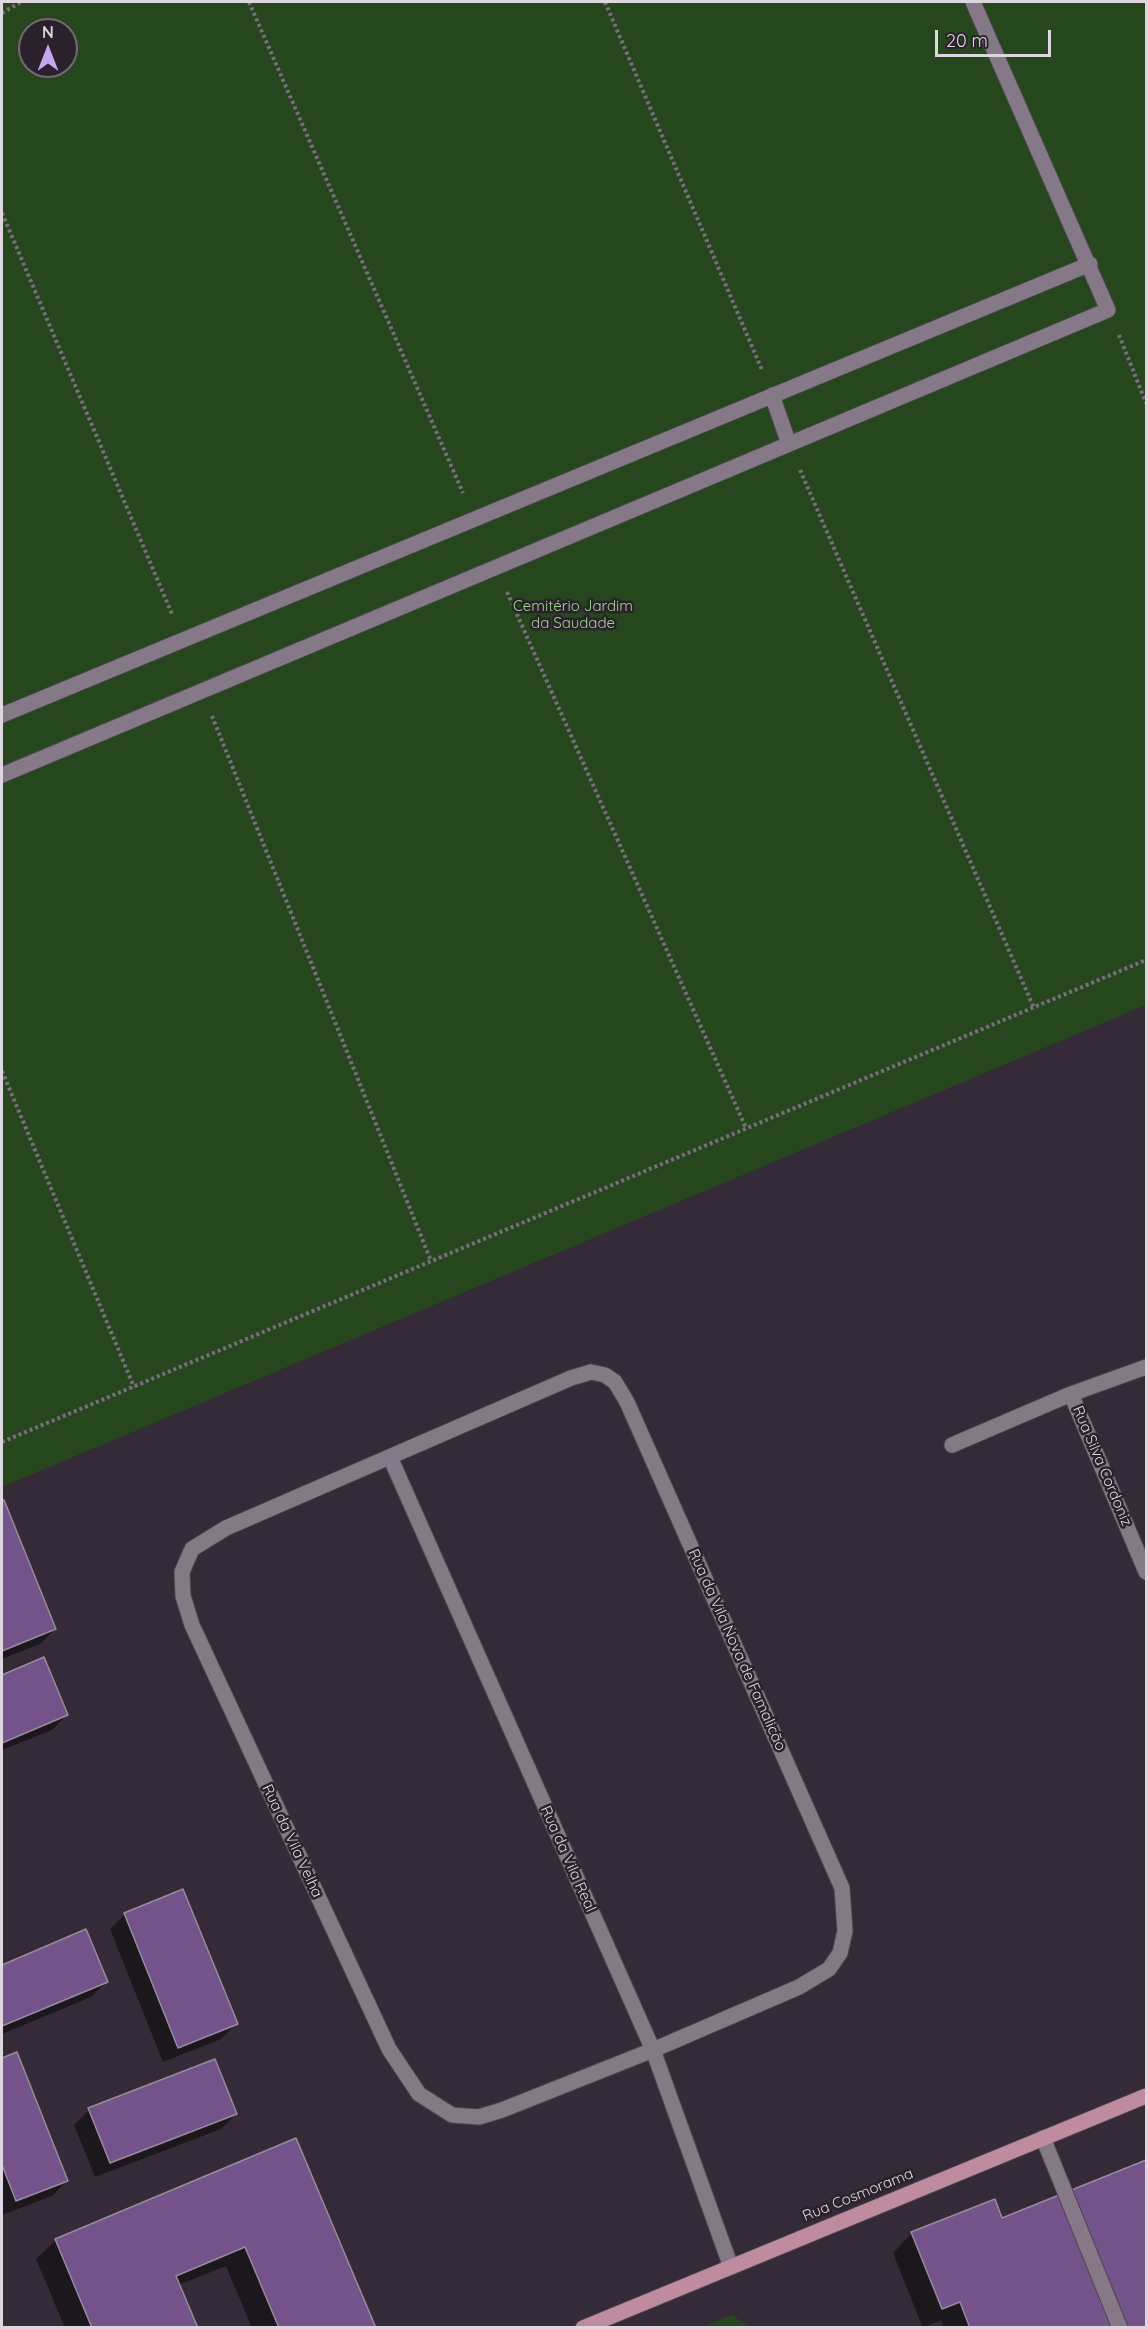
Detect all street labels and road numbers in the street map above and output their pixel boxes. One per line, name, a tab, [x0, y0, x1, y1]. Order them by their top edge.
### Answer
street label: Rua Silva Cordoniz	[1069, 1403, 1135, 1529]
street label: Rua da Vila Nova de Famalicão	[684, 1546, 790, 1754]
street label: Rua da Vila Velha	[258, 1782, 326, 1900]
street label: Rua da Vila Real	[536, 1803, 600, 1915]
street label: Rua Cosmorama	[800, 2165, 916, 2225]

